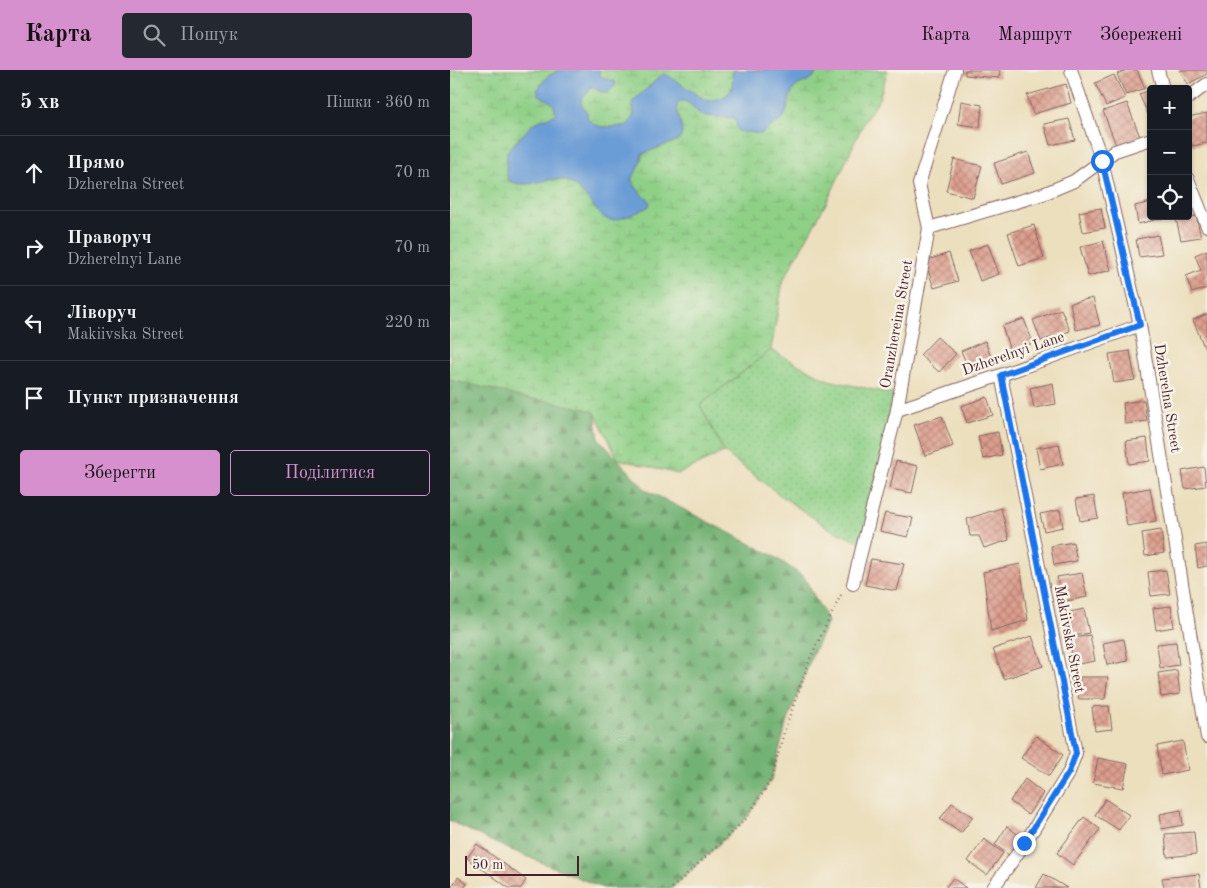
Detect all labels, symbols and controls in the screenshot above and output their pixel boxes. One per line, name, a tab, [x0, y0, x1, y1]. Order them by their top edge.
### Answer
search box	[122, 13, 472, 58]
icon: search	[140, 21, 168, 49]
text: Карта	[25, 23, 92, 47]
text: Пошук	[180, 26, 238, 45]
text: Карта	[921, 26, 970, 44]
text: Маршрут	[998, 26, 1072, 44]
text: Збережені	[1100, 26, 1182, 44]
map controls	[1147, 85, 1192, 220]
button: +	[1147, 85, 1192, 130]
text: 5 хв	[20, 92, 59, 113]
text: Пішки · 360 m	[326, 95, 430, 111]
button: −	[1147, 130, 1192, 175]
route start	[1091, 150, 1114, 173]
text: Прямо	[67, 154, 125, 173]
icon: ahead	[20, 159, 48, 187]
text: 70 m	[394, 165, 430, 181]
button: locate	[1147, 175, 1192, 220]
text: Dzherelna Street	[67, 177, 184, 193]
text: Праворуч	[67, 229, 152, 248]
icon: right	[20, 234, 48, 262]
text: 70 m	[394, 240, 430, 256]
text: Dzherelnyi Lane	[67, 252, 181, 268]
street label: Oranzhereina Street	[879, 259, 916, 390]
text: Ліворуч	[67, 304, 137, 323]
icon: left	[20, 309, 48, 337]
text: 220 m	[385, 315, 430, 331]
text: Makiivska Street	[67, 327, 184, 343]
street label: Dzherelnyi Lane	[960, 330, 1067, 379]
street label: Dzherelna Street	[1151, 343, 1183, 454]
icon: arrive	[20, 384, 48, 412]
text: Пункт призначення	[67, 389, 239, 408]
button: Зберегти	[20, 450, 220, 496]
button: Поділитися	[230, 450, 430, 496]
street label: Makiivska Street	[1051, 584, 1086, 694]
route end	[1013, 832, 1036, 855]
scale bar	[465, 853, 579, 876]
text: 50 m	[472, 858, 503, 872]

